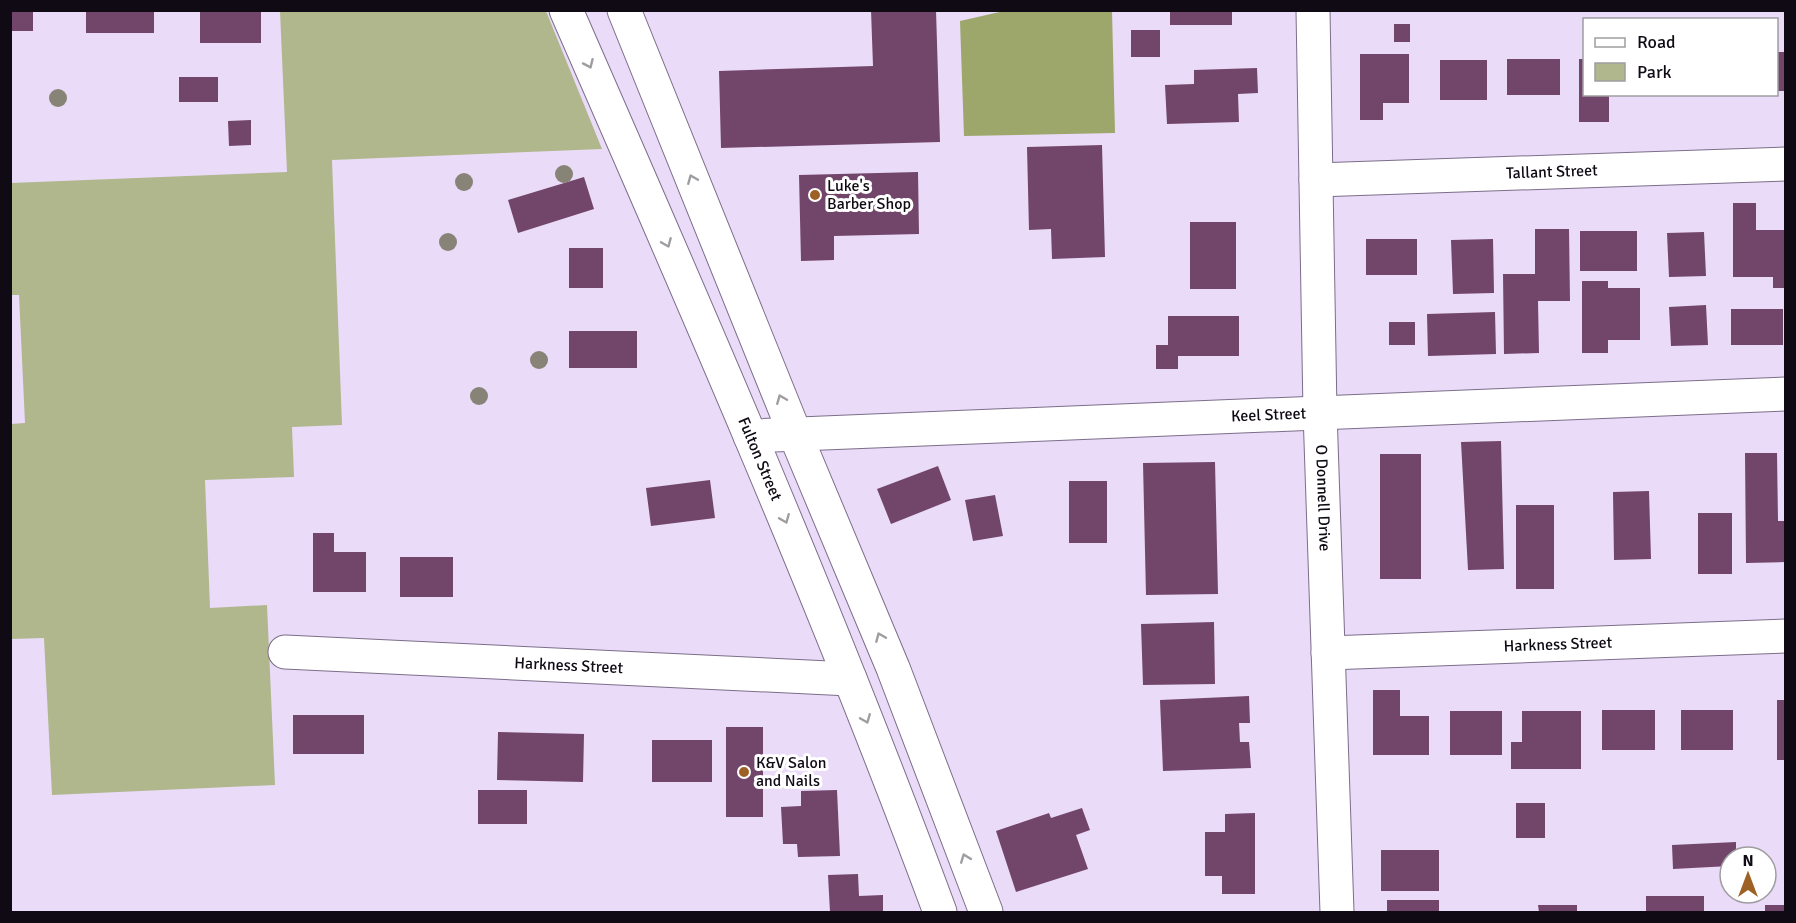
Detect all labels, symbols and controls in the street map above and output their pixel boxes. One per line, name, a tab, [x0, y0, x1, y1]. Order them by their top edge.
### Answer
legend	[1583, 18, 1778, 96]
text: Road	[1637, 31, 1676, 53]
one-way arrow	[582, 58, 594, 69]
text: Park	[1637, 61, 1672, 83]
street label: Tallant Street	[1506, 160, 1598, 184]
one-way arrow	[687, 174, 699, 185]
place label: Luke's Barber Shop	[827, 176, 911, 214]
marker: Luke's Barber Shop	[808, 188, 822, 202]
one-way arrow	[660, 237, 672, 248]
one-way arrow	[775, 394, 788, 405]
street label: Keel Street	[1231, 403, 1307, 426]
street label: Fulton Street	[733, 414, 786, 504]
street label: O Donnell Drive	[1311, 444, 1335, 552]
one-way arrow	[778, 513, 790, 524]
one-way arrow	[875, 632, 887, 643]
street label: Harkness Street	[1503, 632, 1613, 656]
street label: Harkness Street	[514, 653, 624, 678]
one-way arrow	[859, 713, 871, 724]
place label: K&V Salon and Nails	[756, 753, 827, 791]
marker: K&V Salon and Nails	[737, 765, 751, 779]
north arrow	[1718, 845, 1778, 905]
text: N	[1742, 851, 1754, 871]
one-way arrow	[960, 853, 973, 864]

